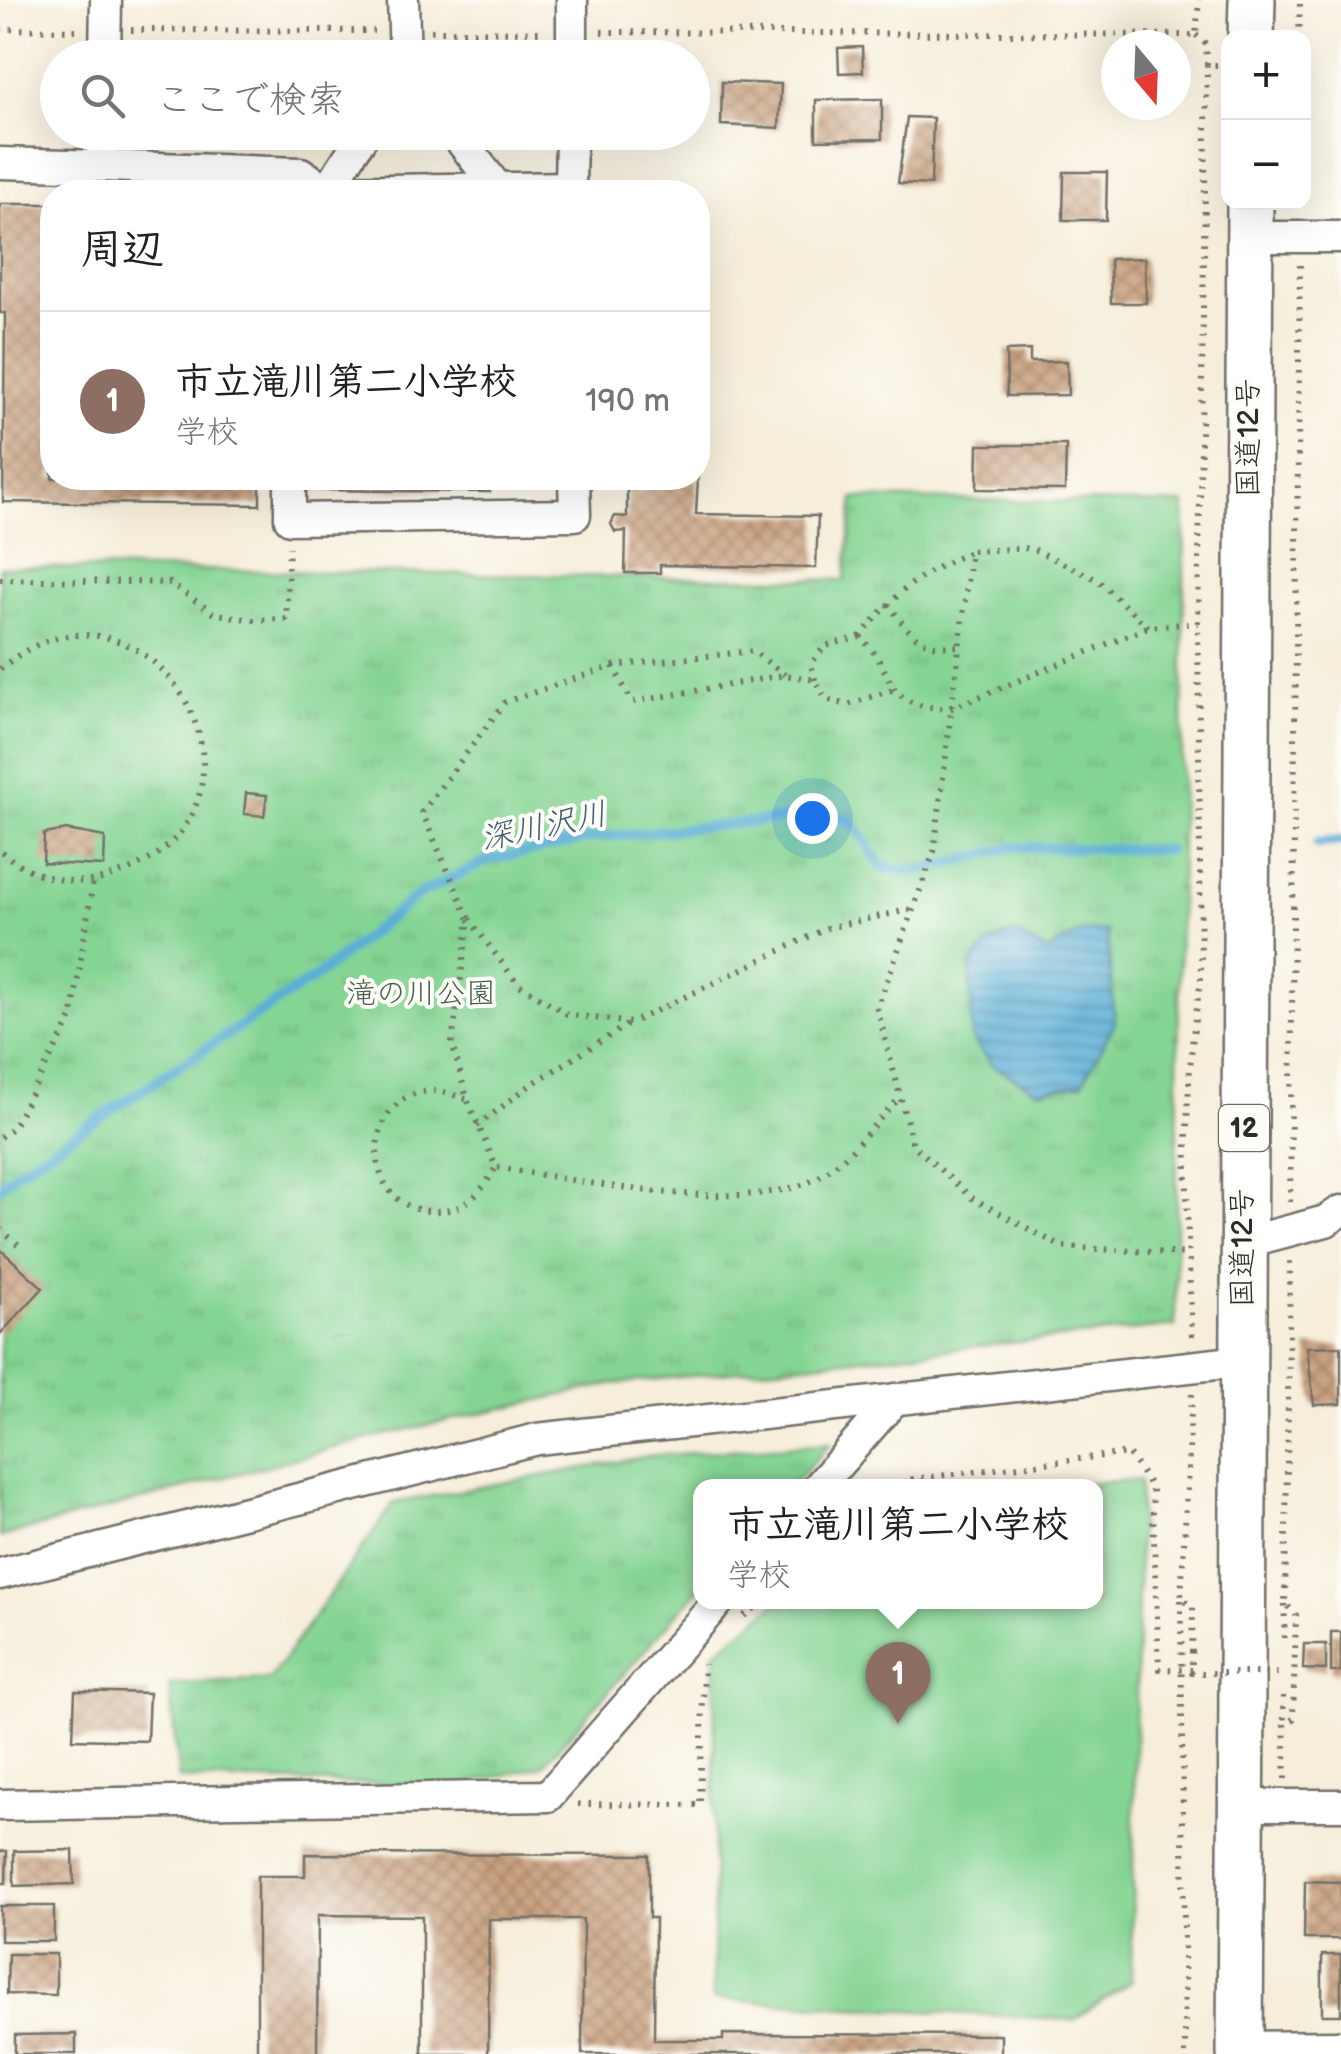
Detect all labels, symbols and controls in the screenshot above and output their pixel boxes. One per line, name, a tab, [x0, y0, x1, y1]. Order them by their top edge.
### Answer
north arrow	[1101, 30, 1191, 120]
map controls	[1221, 30, 1311, 210]
button: +	[1221, 30, 1311, 120]
search box	[40, 40, 710, 150]
icon: search	[75, 68, 130, 123]
text: ここで検索	[155, 78, 345, 123]
button: −	[1221, 120, 1311, 210]
text: 周辺	[80, 225, 164, 276]
text: 市立滝川第二小学校	[175, 360, 517, 405]
street label: 国道12号	[1231, 378, 1267, 498]
text: 1	[106, 382, 119, 421]
text: 190 m	[585, 382, 670, 421]
text: 学校	[175, 413, 239, 452]
your location	[787, 793, 838, 844]
water label: 深川沢川	[477, 795, 611, 859]
park label: 滝の川公園	[346, 976, 496, 1012]
road number: 12	[1219, 1105, 1269, 1151]
street label: 国道12号	[1225, 1188, 1261, 1308]
popup	[693, 1479, 1103, 1609]
text: 市立滝川第二小学校	[727, 1503, 1069, 1548]
text: 学校	[727, 1556, 791, 1595]
pin: 1	[866, 1642, 930, 1724]

